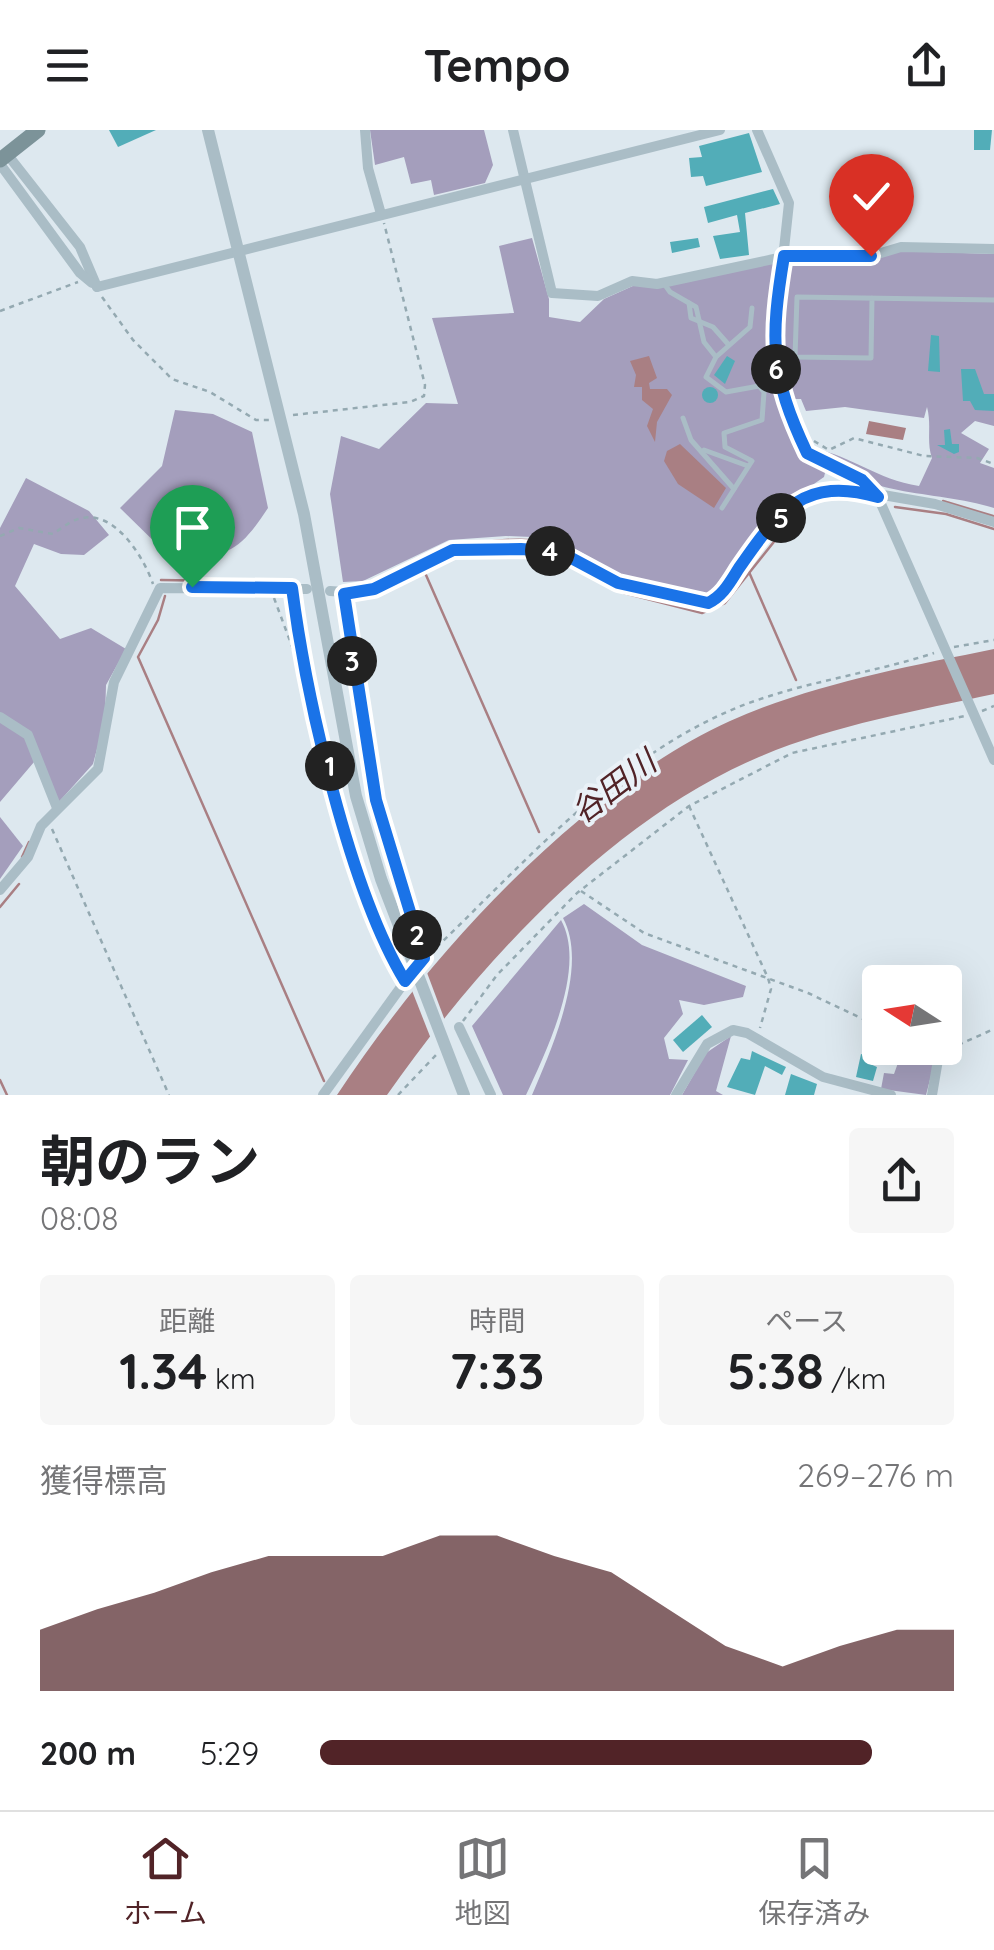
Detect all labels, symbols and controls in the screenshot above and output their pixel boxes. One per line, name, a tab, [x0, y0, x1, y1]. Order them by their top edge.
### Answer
text: Tempo	[423, 37, 571, 93]
icon: menu	[40, 38, 95, 93]
icon: share	[899, 38, 954, 93]
pin	[829, 154, 914, 257]
icon: check	[844, 169, 899, 224]
pin: 6	[751, 344, 801, 394]
text: 6	[768, 351, 784, 386]
pin	[150, 485, 235, 588]
pin: 5	[756, 493, 806, 543]
icon: arrive	[165, 500, 220, 555]
text: 5	[773, 500, 789, 535]
pin: 4	[525, 526, 575, 576]
text: 4	[542, 533, 558, 568]
pin: 3	[327, 636, 377, 686]
text: 3	[344, 643, 360, 678]
water label: 谷田川	[563, 739, 666, 831]
pin: 1	[305, 741, 355, 791]
text: 1	[325, 748, 335, 783]
pin: 2	[392, 910, 442, 960]
text: 2	[409, 917, 425, 952]
north arrow	[862, 965, 962, 1065]
map controls	[862, 965, 962, 1065]
text: 朝のラン	[40, 1126, 260, 1195]
button: share	[849, 1128, 954, 1233]
text: 08:08	[40, 1198, 119, 1238]
text: 距離	[159, 1303, 215, 1338]
text: 時間	[469, 1303, 525, 1338]
text: ペース	[765, 1303, 848, 1338]
text: 1.34	[119, 1339, 207, 1402]
text: 7:33	[450, 1339, 544, 1402]
text: 5:38	[727, 1339, 824, 1402]
text: km	[207, 1361, 255, 1396]
text: /km	[824, 1361, 886, 1396]
text: 269–276 m	[797, 1455, 954, 1495]
text: 獲得標高	[40, 1460, 168, 1500]
text: 200 m	[40, 1733, 136, 1773]
text: 5:29	[200, 1733, 259, 1773]
tab: ホーム	[124, 1831, 207, 1931]
tab: 地図	[455, 1831, 511, 1931]
tab: 保存済み	[758, 1831, 870, 1931]

